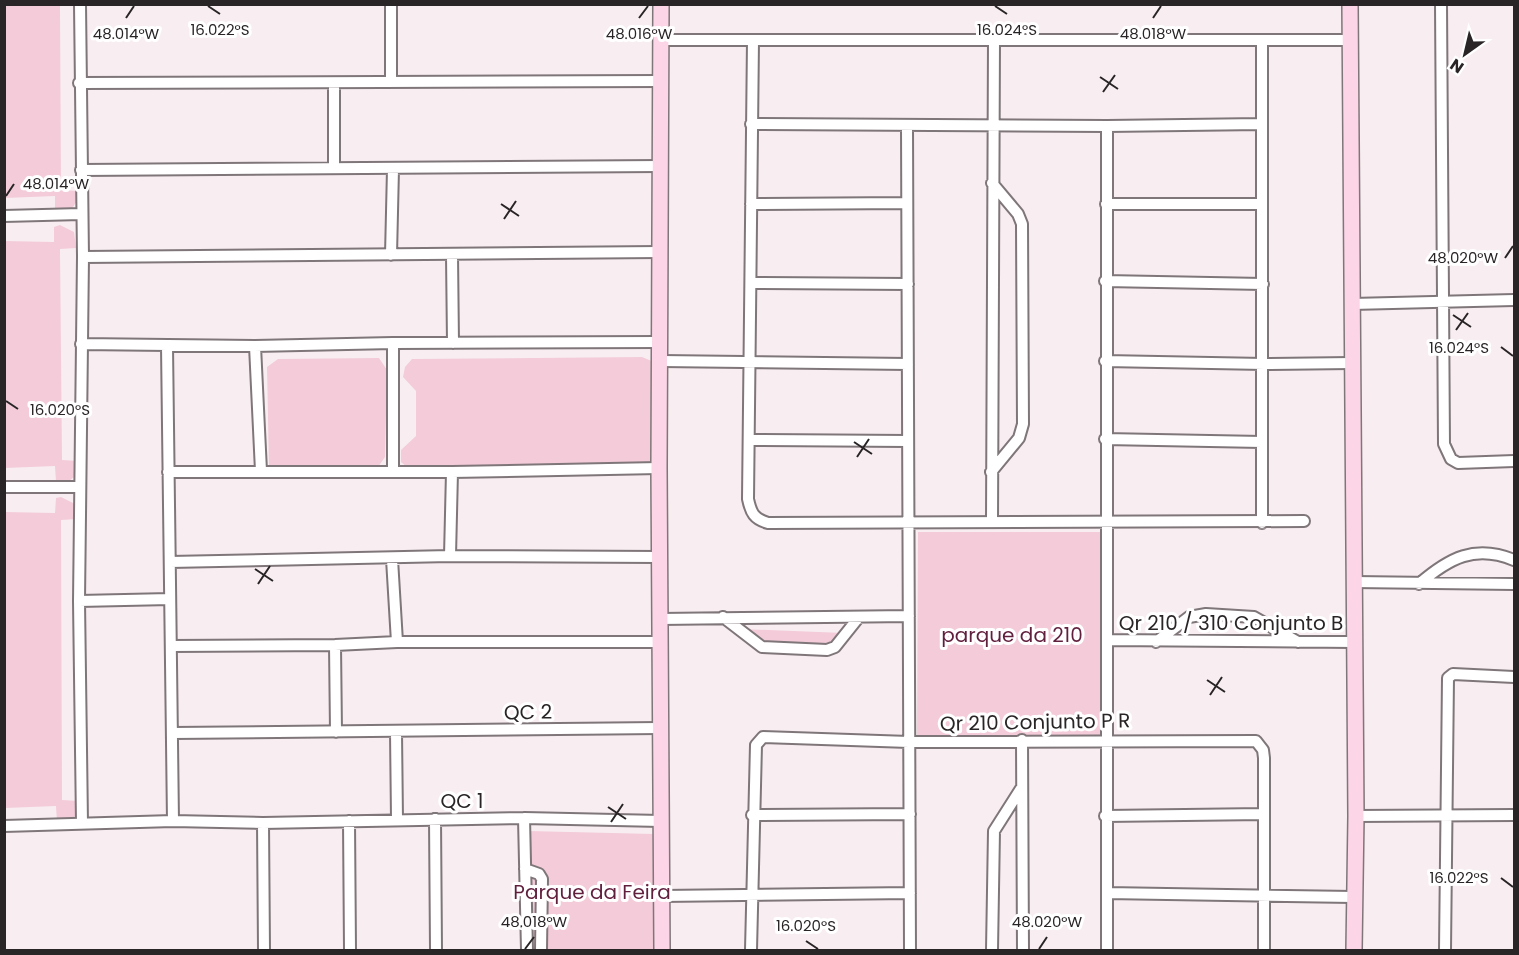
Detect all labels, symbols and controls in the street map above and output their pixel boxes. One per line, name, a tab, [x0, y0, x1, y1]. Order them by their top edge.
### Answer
text: 16.022°S	[190, 19, 250, 40]
text: 16.024°S	[977, 19, 1037, 40]
text: 48.014°W	[93, 23, 160, 44]
text: 48.016°W	[606, 23, 673, 44]
text: 48.018°W	[1120, 23, 1187, 44]
north arrow	[1435, 24, 1495, 84]
text: N	[1445, 53, 1468, 79]
text: 48.014°W	[23, 173, 90, 194]
text: 48.020°W	[1428, 247, 1499, 268]
text: 16.024°S	[1429, 337, 1489, 358]
text: 16.020°S	[30, 399, 90, 420]
street label: Qr 210 / 310 Conjunto B	[1119, 609, 1343, 637]
park label: parque da 210	[941, 621, 1083, 649]
street label: QC 2	[504, 698, 552, 726]
street label: Qr 210 Conjunto P R	[940, 706, 1130, 738]
street label: QC 1	[441, 787, 483, 815]
text: 16.022°S	[1429, 867, 1489, 888]
park label: Parque da Feira	[513, 878, 671, 906]
text: 48.018°W	[501, 911, 568, 932]
text: 48.020°W	[1012, 911, 1083, 932]
text: 16.020°S	[776, 915, 836, 936]

